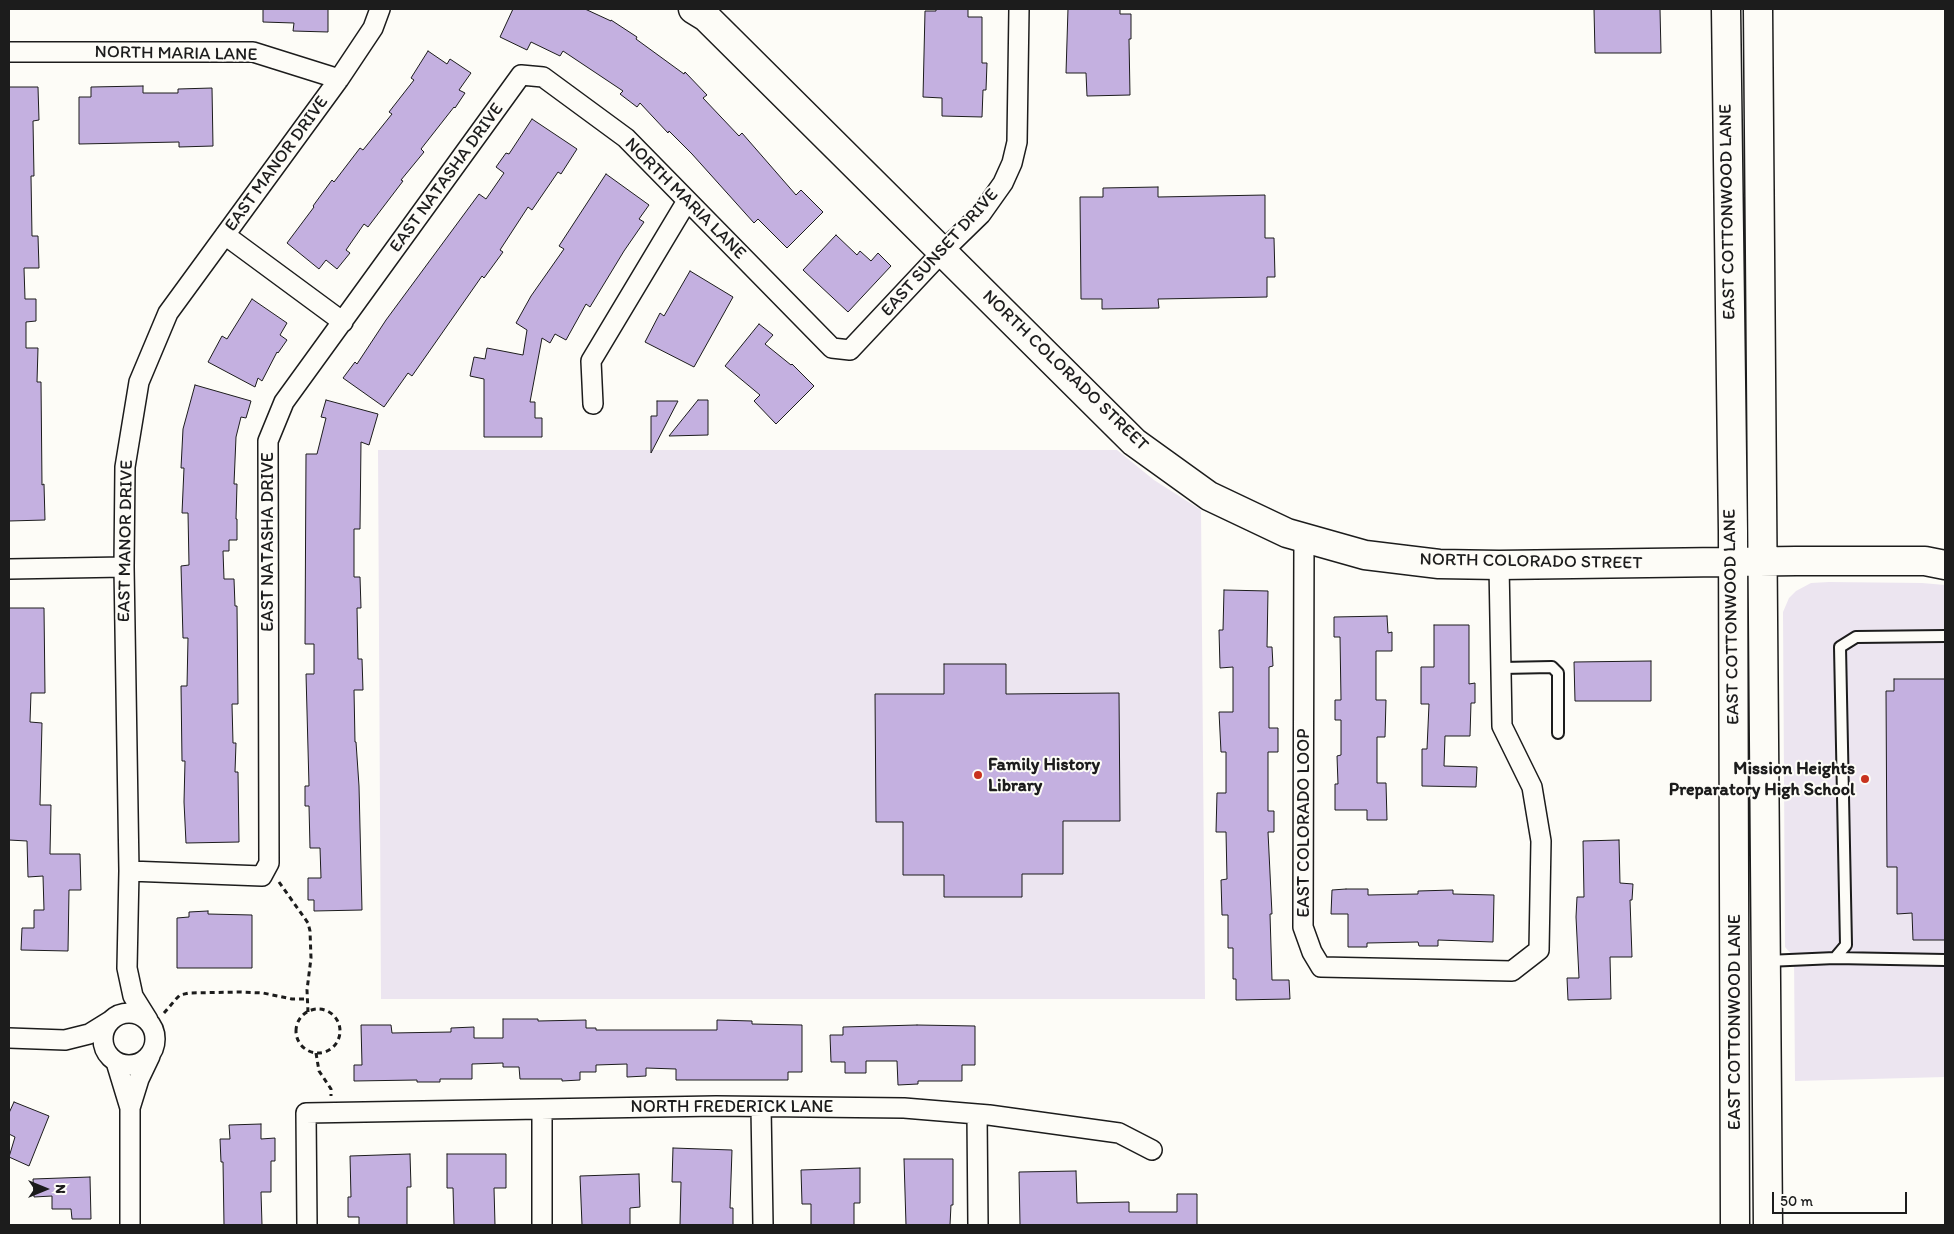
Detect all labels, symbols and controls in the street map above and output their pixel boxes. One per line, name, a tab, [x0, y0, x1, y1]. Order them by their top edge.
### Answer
street label: NORTH MARIA LANE	[94, 42, 258, 66]
street label: EAST MANOR DRIVE	[221, 92, 333, 236]
street label: EAST NATASHA DRIVE	[385, 99, 509, 257]
street label: EAST COTTONWOOD LANE	[1715, 104, 1741, 320]
street label: NORTH MARIA LANE	[620, 134, 750, 264]
street label: EAST SUNSET DRIVE	[877, 185, 1003, 321]
street label: NORTH COLORADO STREET	[977, 286, 1153, 456]
street label: EAST NATASHA DRIVE	[257, 452, 279, 632]
street label: EAST MANOR DRIVE	[114, 460, 138, 622]
street label: EAST COTTONWOOD LANE	[1719, 509, 1745, 725]
street label: NORTH COLORADO STREET	[1419, 549, 1643, 575]
street label: EAST COLORADO LOOP	[1293, 728, 1315, 918]
place label: Family History Library	[988, 754, 1100, 796]
place label: Mission Heights Preparatory High School	[1669, 758, 1855, 801]
marker: Family History Library	[972, 769, 984, 781]
marker: Mission Heights Preparatory High School	[1859, 773, 1871, 785]
street label: EAST COTTONWOOD LANE	[1724, 914, 1746, 1130]
street label: NORTH FREDERICK LANE	[631, 1096, 833, 1118]
north arrow	[20, 1164, 70, 1214]
scale bar	[1774, 1182, 1909, 1214]
text: N	[52, 1184, 69, 1194]
text: 50 m	[1780, 1192, 1813, 1210]

